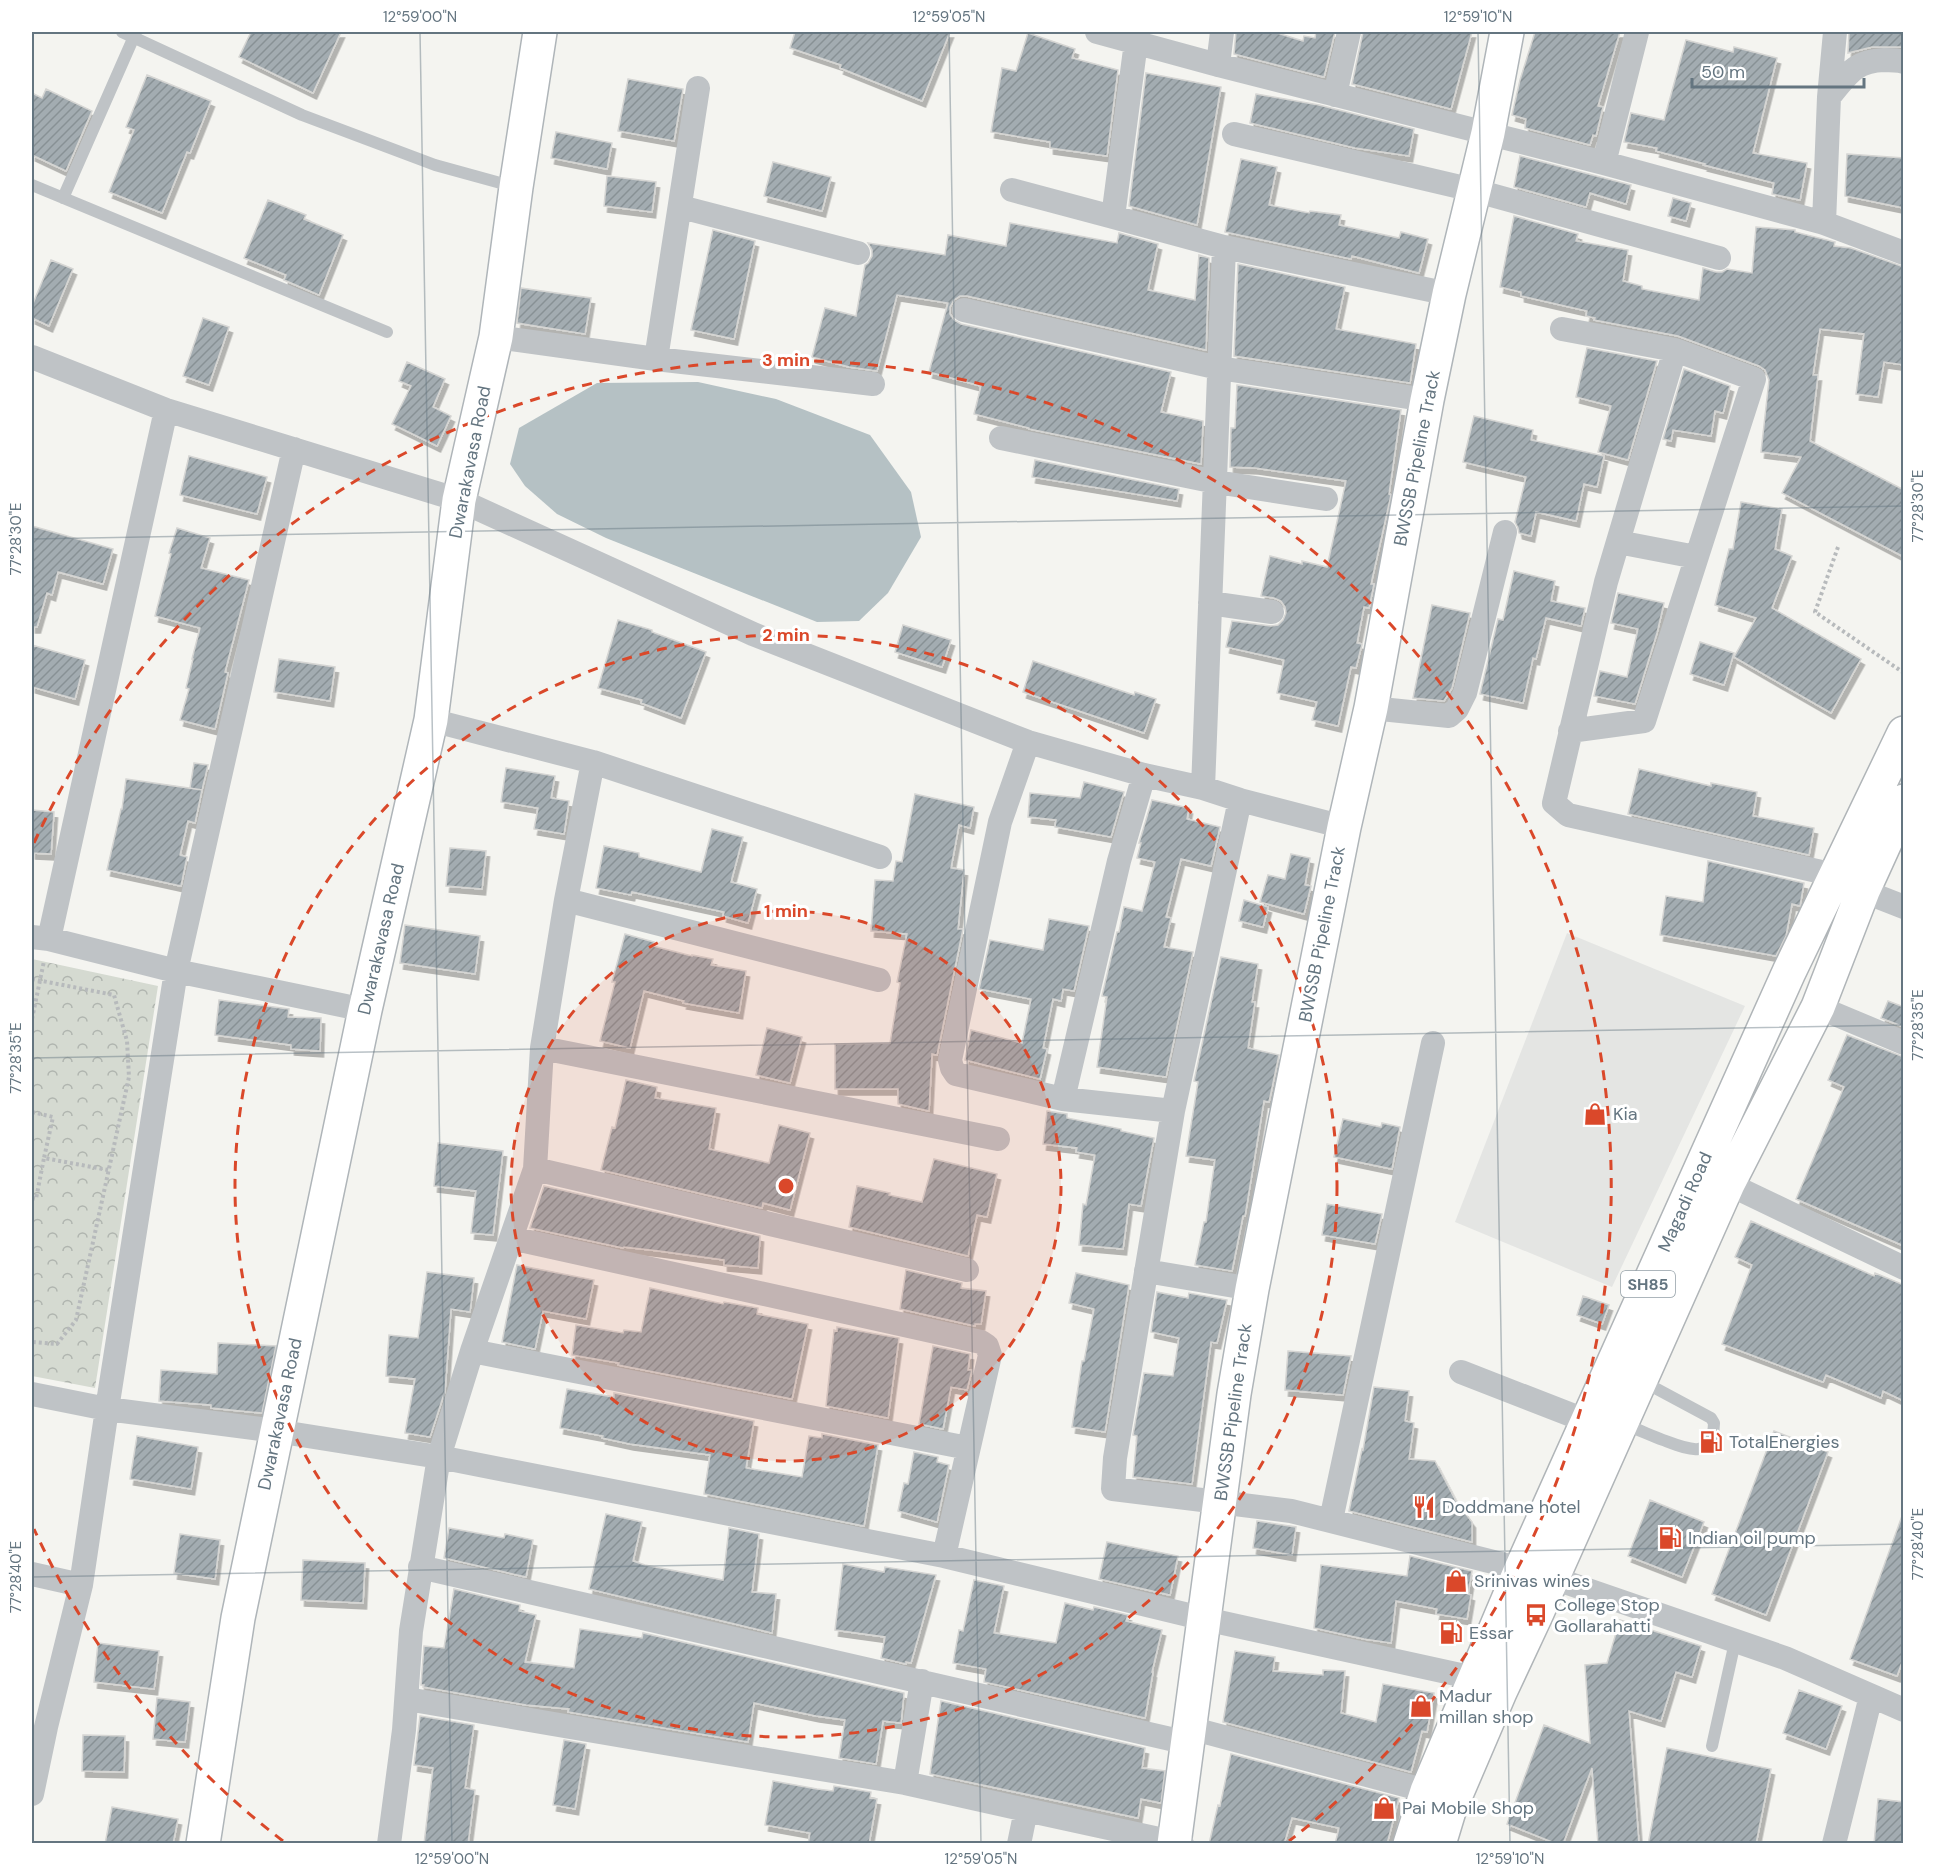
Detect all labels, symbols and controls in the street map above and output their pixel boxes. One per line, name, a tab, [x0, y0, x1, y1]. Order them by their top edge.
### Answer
text: 12°59'00"N	[383, 7, 457, 27]
text: 12°59'05"N	[913, 7, 985, 27]
text: 12°59'10"N	[1444, 7, 1512, 27]
scale bar	[1692, 51, 1864, 89]
text: 50 m	[1701, 60, 1745, 84]
text: 3 min	[762, 348, 810, 372]
street label: BWSSB Pipeline Track	[1388, 368, 1446, 548]
street label: Dwarakavasa Road	[443, 384, 497, 540]
text: 77°28'30"E	[1908, 469, 1928, 543]
text: 77°28'30"E	[6, 502, 26, 576]
text: 2 min	[762, 623, 810, 647]
street label: BWSSB Pipeline Track	[1293, 844, 1351, 1024]
street label: Dwarakavasa Road	[352, 861, 410, 1017]
text: 1 min	[764, 899, 808, 923]
text: 77°28'35"E	[1908, 989, 1928, 1061]
text: 77°28'35"E	[6, 1022, 26, 1094]
shop icon: Kia	[1582, 1101, 1608, 1127]
place label: Kia	[1613, 1102, 1638, 1126]
street label: Magadi Road	[1652, 1148, 1718, 1256]
centre of rings	[776, 1176, 796, 1196]
road number: SH85	[1621, 1271, 1675, 1297]
street label: BWSSB Pipeline Track	[1209, 1322, 1257, 1502]
street label: Dwarakavasa Road	[252, 1336, 308, 1492]
fuel station icon: TotalEnergies	[1698, 1429, 1724, 1455]
place label: TotalEnergies	[1729, 1430, 1839, 1454]
restaurant icon: Doddmane hotel	[1411, 1494, 1437, 1520]
place label: Doddmane hotel	[1442, 1495, 1581, 1519]
text: 77°28'40"E	[1908, 1508, 1928, 1580]
fuel station icon: Indian oil pump	[1657, 1525, 1683, 1551]
place label: Indian oil pump	[1688, 1526, 1816, 1550]
text: 77°28'40"E	[6, 1541, 26, 1613]
shop icon: Srinivas wines	[1443, 1568, 1469, 1594]
place label: Srinivas wines	[1474, 1569, 1590, 1593]
place label: College Stop Gollarahatti	[1554, 1593, 1660, 1638]
bus stop icon: College Stop Gollarahatti	[1523, 1602, 1549, 1628]
fuel station icon: Essar	[1438, 1620, 1464, 1646]
place label: Essar	[1469, 1621, 1514, 1645]
place label: Madur millan shop	[1439, 1684, 1534, 1729]
shop icon: Madur millan shop	[1408, 1693, 1434, 1719]
shop icon: Pai Mobile Shop	[1371, 1795, 1397, 1821]
place label: Pai Mobile Shop	[1402, 1796, 1534, 1820]
text: 12°59'00"N	[415, 1849, 489, 1869]
text: 12°59'05"N	[945, 1849, 1017, 1869]
text: 12°59'10"N	[1476, 1849, 1544, 1869]

